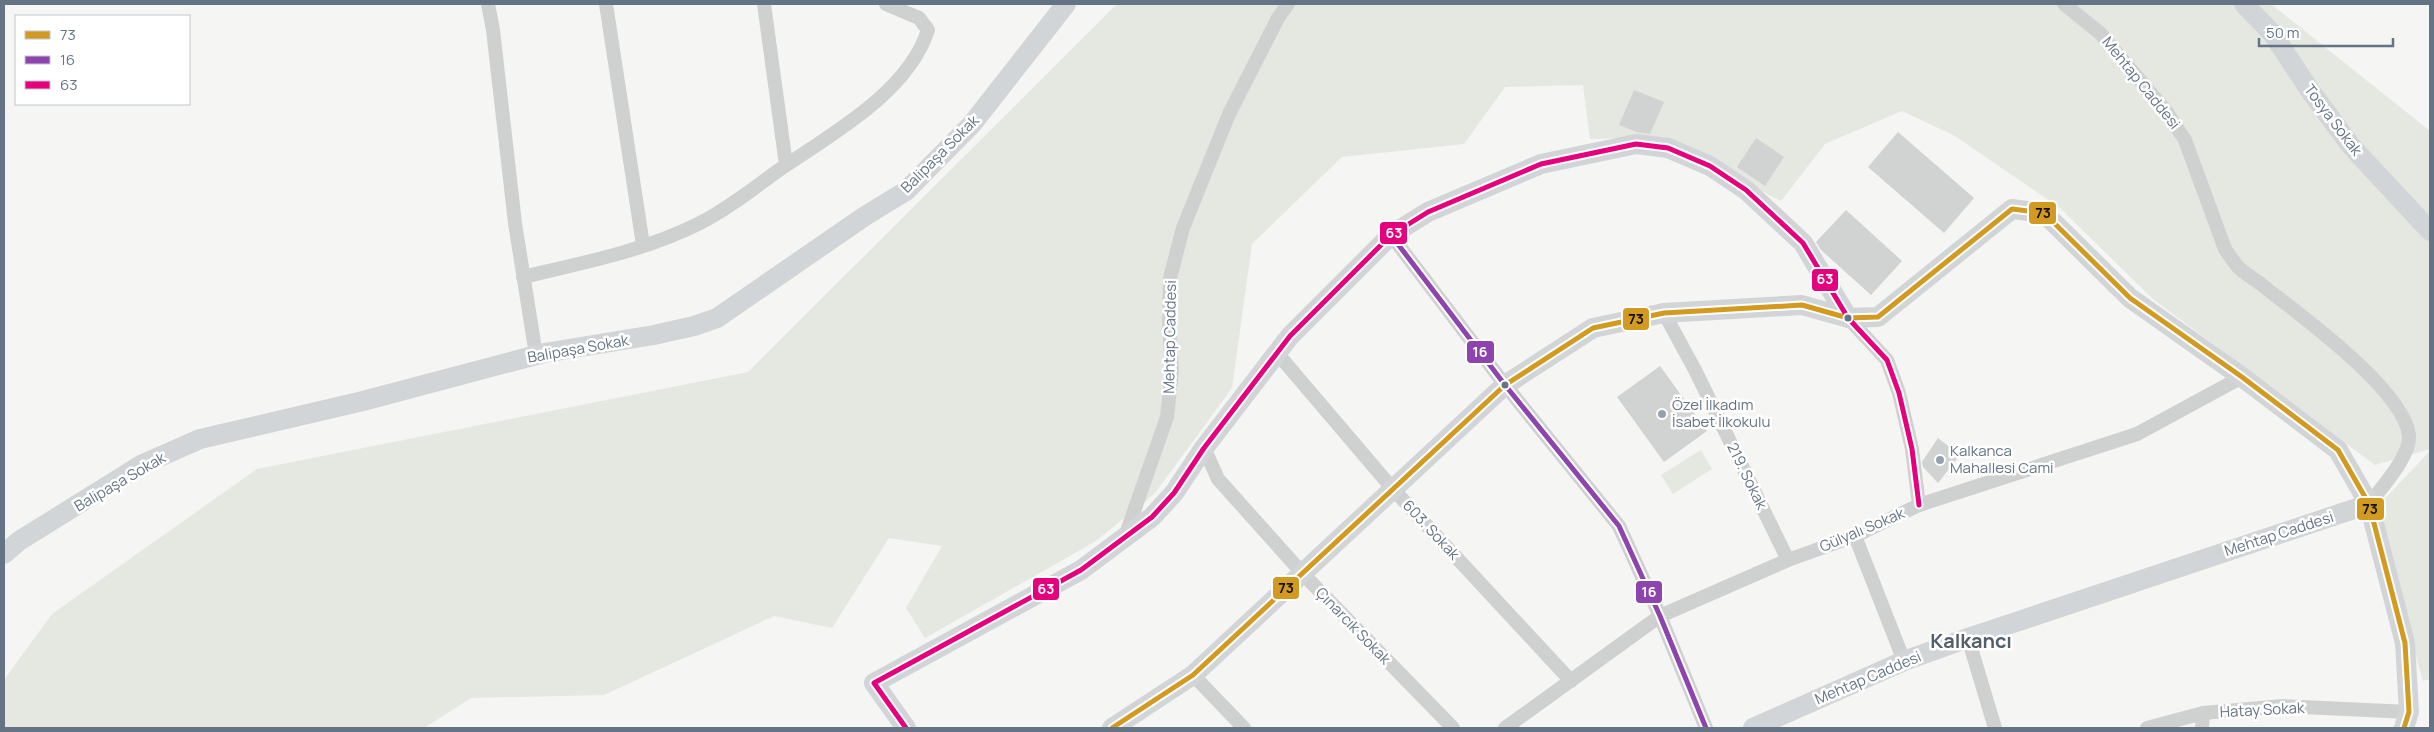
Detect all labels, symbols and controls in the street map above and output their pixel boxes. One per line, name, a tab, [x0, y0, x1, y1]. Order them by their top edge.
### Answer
legend	[15, 15, 190, 105]
scale bar	[2259, 15, 2393, 47]
text: 50 m	[2266, 22, 2300, 43]
text: 73	[60, 24, 76, 45]
street label: Mehtap Caddesi	[2098, 32, 2185, 133]
text: 16	[60, 49, 75, 70]
text: 63	[60, 74, 78, 95]
street label: Tosya Sokak	[2300, 80, 2368, 160]
street label: Balipaşa Sokak	[896, 110, 984, 197]
line badge: 73	[2028, 201, 2057, 225]
text: 73	[2035, 203, 2051, 222]
line badge: 63	[1379, 221, 1408, 245]
text: 63	[1386, 223, 1402, 242]
line badge: 63	[1811, 268, 1839, 292]
text: 63	[1817, 269, 1833, 288]
street label: Mehtap Caddesi	[1158, 280, 1181, 394]
line badge: 73	[1622, 307, 1650, 331]
text: 73	[1628, 309, 1644, 328]
unlabelled marker	[1843, 313, 1853, 323]
street label: Balipaşa Sokak	[526, 329, 631, 368]
line badge: 16	[1466, 340, 1495, 364]
text: 16	[1473, 342, 1487, 361]
unlabelled marker	[1500, 380, 1510, 390]
place label: Özel İlkadım İsabet İlkokulu	[1672, 394, 1770, 432]
marker: Özel İlkadım İsabet İlkokulu	[1656, 408, 1668, 420]
street label: 219. Sokak	[1722, 439, 1773, 513]
place label: Kalkanca Mahallesi Cami	[1950, 440, 2054, 478]
street label: Balipaşa Sokak	[70, 447, 170, 516]
marker: Kalkanca Mahallesi Cami	[1934, 454, 1946, 466]
street label: 603. Sokak	[1398, 495, 1465, 565]
line badge: 73	[2356, 497, 2385, 521]
text: 73	[2362, 499, 2378, 518]
street label: Gülyalı Sokak	[1816, 502, 1908, 557]
street label: Mehtap Caddesi	[2222, 506, 2336, 561]
line badge: 73	[1272, 576, 1300, 600]
line badge: 63	[1032, 577, 1060, 601]
text: 73	[1278, 578, 1294, 597]
text: 63	[1038, 579, 1054, 598]
line badge: 16	[1635, 580, 1663, 604]
street label: Çınarcık Sokak	[1311, 582, 1396, 669]
text: 16	[1642, 582, 1656, 601]
district label: Kalkancı	[1930, 627, 2012, 654]
street label: Mehtap Caddesi	[1811, 646, 1924, 709]
street label: Hatay Sokak	[2219, 697, 2305, 722]

